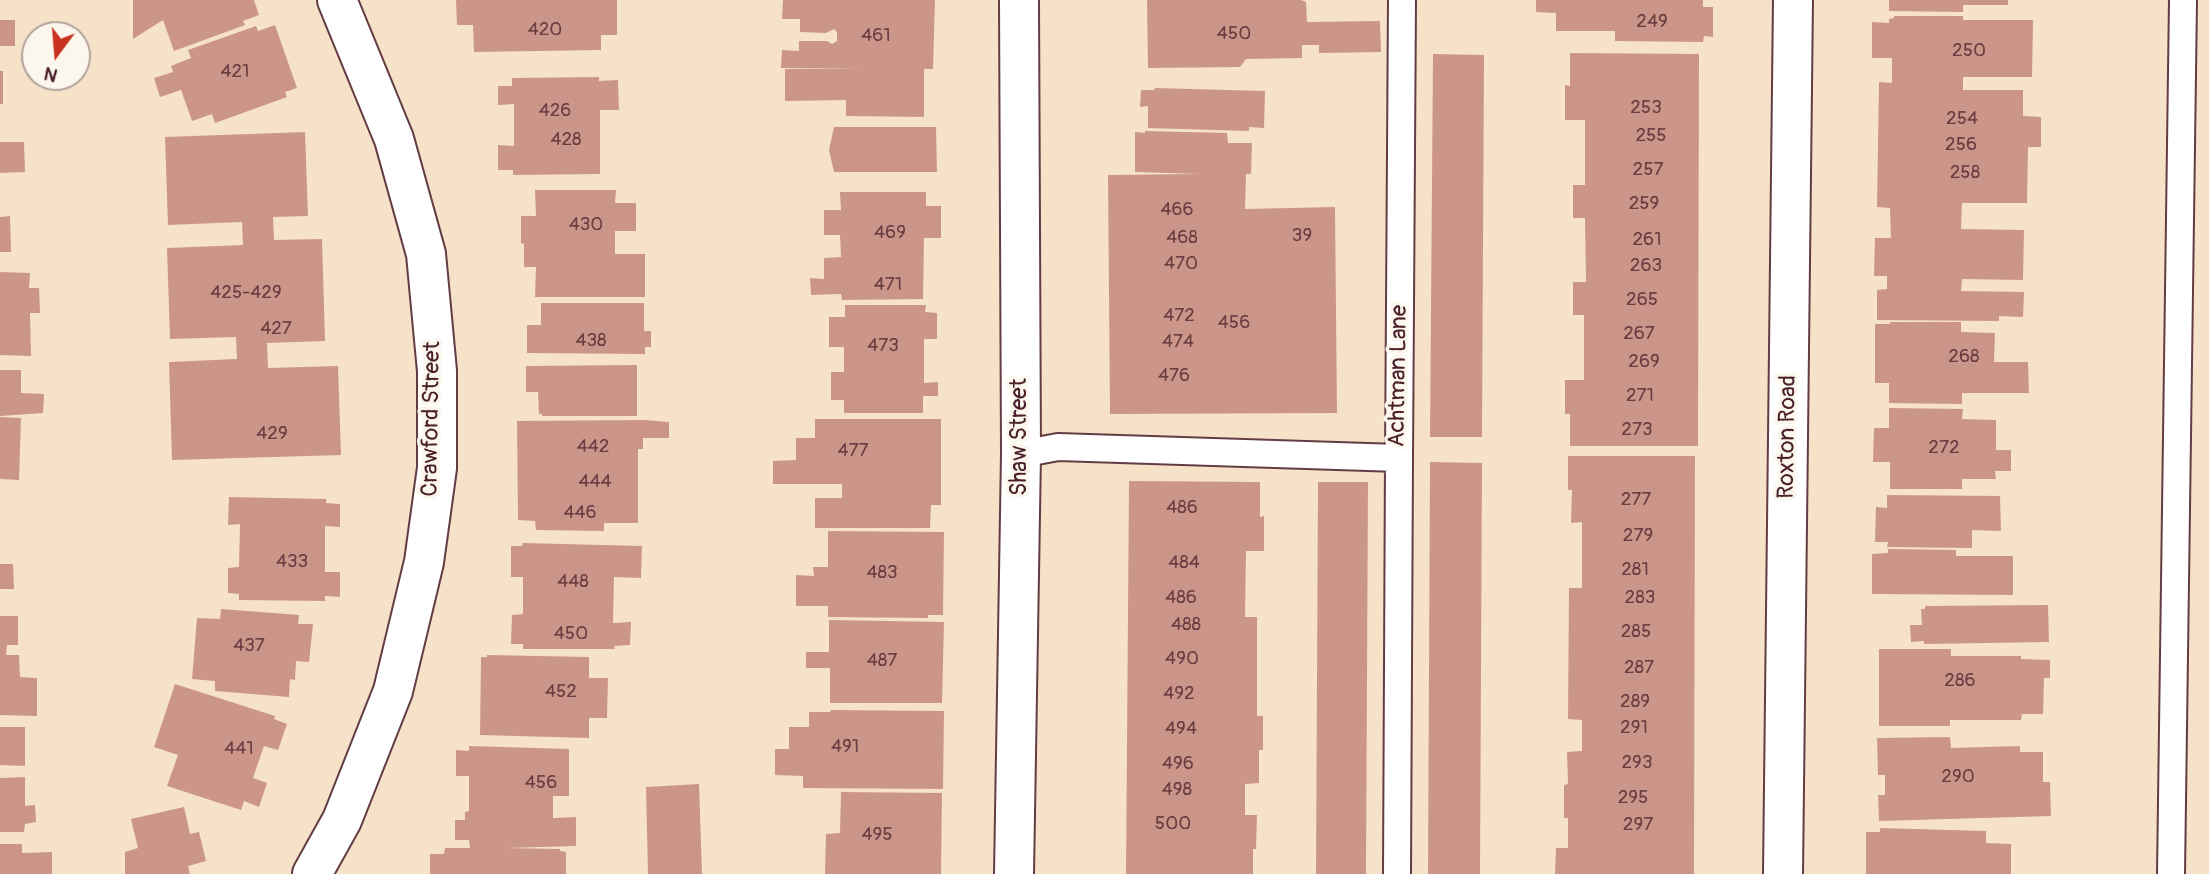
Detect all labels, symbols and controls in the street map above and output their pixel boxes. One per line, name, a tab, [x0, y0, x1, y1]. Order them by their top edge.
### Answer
house number: 249	[1636, 11, 1668, 33]
house number: 420	[528, 19, 562, 41]
north arrow	[21, 21, 91, 91]
house number: 450	[1217, 23, 1251, 45]
house number: 461	[861, 25, 891, 47]
house number: 250	[1952, 40, 1986, 62]
text: N	[41, 61, 60, 88]
house number: 421	[220, 61, 250, 83]
house number: 253	[1630, 97, 1662, 119]
house number: 426	[539, 100, 571, 122]
house number: 254	[1946, 108, 1978, 130]
house number: 255	[1635, 125, 1667, 147]
house number: 428	[550, 129, 582, 151]
house number: 256	[1945, 134, 1977, 156]
house number: 257	[1633, 159, 1663, 181]
house number: 258	[1950, 162, 1980, 184]
house number: 259	[1629, 193, 1659, 215]
house number: 466	[1160, 199, 1194, 221]
house number: 430	[569, 214, 603, 236]
house number: 469	[874, 222, 906, 244]
house number: 39	[1292, 225, 1312, 247]
house number: 468	[1166, 227, 1198, 249]
house number: 261	[1632, 229, 1662, 251]
house number: 470	[1164, 253, 1198, 275]
house number: 263	[1630, 255, 1662, 277]
house number: 471	[874, 274, 902, 296]
house number: 425-429	[210, 282, 282, 304]
house number: 265	[1626, 289, 1658, 311]
house number: 472	[1163, 305, 1195, 327]
street label: Achtman Lane	[1384, 305, 1414, 447]
house number: 456	[1218, 312, 1250, 334]
house number: 427	[260, 318, 292, 340]
house number: 267	[1623, 323, 1655, 345]
house number: 438	[575, 330, 607, 352]
house number: 474	[1162, 331, 1194, 353]
house number: 473	[867, 335, 899, 357]
street label: Crawford Street	[417, 341, 447, 497]
house number: 268	[1948, 346, 1980, 368]
house number: 269	[1628, 351, 1660, 373]
house number: 476	[1158, 365, 1190, 387]
street label: Roxton Road	[1773, 375, 1803, 499]
street label: Shaw Street	[1006, 378, 1034, 496]
house number: 271	[1626, 385, 1654, 407]
house number: 273	[1621, 419, 1653, 441]
house number: 429	[256, 423, 288, 445]
house number: 442	[577, 436, 609, 458]
house number: 272	[1928, 437, 1960, 459]
house number: 477	[837, 440, 869, 462]
house number: 444	[578, 471, 612, 493]
house number: 277	[1621, 489, 1651, 511]
house number: 486	[1166, 497, 1198, 519]
house number: 446	[563, 502, 597, 524]
house number: 279	[1623, 525, 1653, 547]
house number: 433	[276, 551, 308, 573]
house number: 484	[1168, 552, 1200, 574]
house number: 281	[1621, 559, 1649, 581]
house number: 483	[866, 562, 898, 584]
house number: 448	[557, 571, 589, 593]
house number: 486	[1165, 587, 1197, 609]
house number: 283	[1625, 587, 1655, 609]
house number: 488	[1171, 614, 1201, 636]
house number: 285	[1621, 621, 1651, 643]
house number: 450	[554, 623, 588, 645]
house number: 437	[233, 635, 265, 657]
house number: 490	[1165, 648, 1199, 670]
house number: 487	[867, 650, 897, 672]
house number: 287	[1624, 657, 1654, 679]
house number: 286	[1944, 670, 1976, 692]
house number: 452	[545, 681, 577, 703]
house number: 492	[1163, 683, 1195, 705]
house number: 289	[1620, 691, 1650, 713]
house number: 291	[1620, 717, 1648, 739]
house number: 494	[1165, 718, 1197, 740]
house number: 491	[831, 736, 859, 758]
house number: 441	[224, 738, 254, 760]
house number: 293	[1621, 752, 1653, 774]
house number: 496	[1162, 753, 1194, 775]
house number: 290	[1941, 766, 1975, 788]
house number: 456	[525, 772, 557, 794]
house number: 498	[1162, 779, 1192, 801]
house number: 295	[1618, 787, 1648, 809]
house number: 500	[1155, 813, 1191, 835]
house number: 297	[1623, 814, 1653, 836]
house number: 495	[861, 824, 893, 846]

